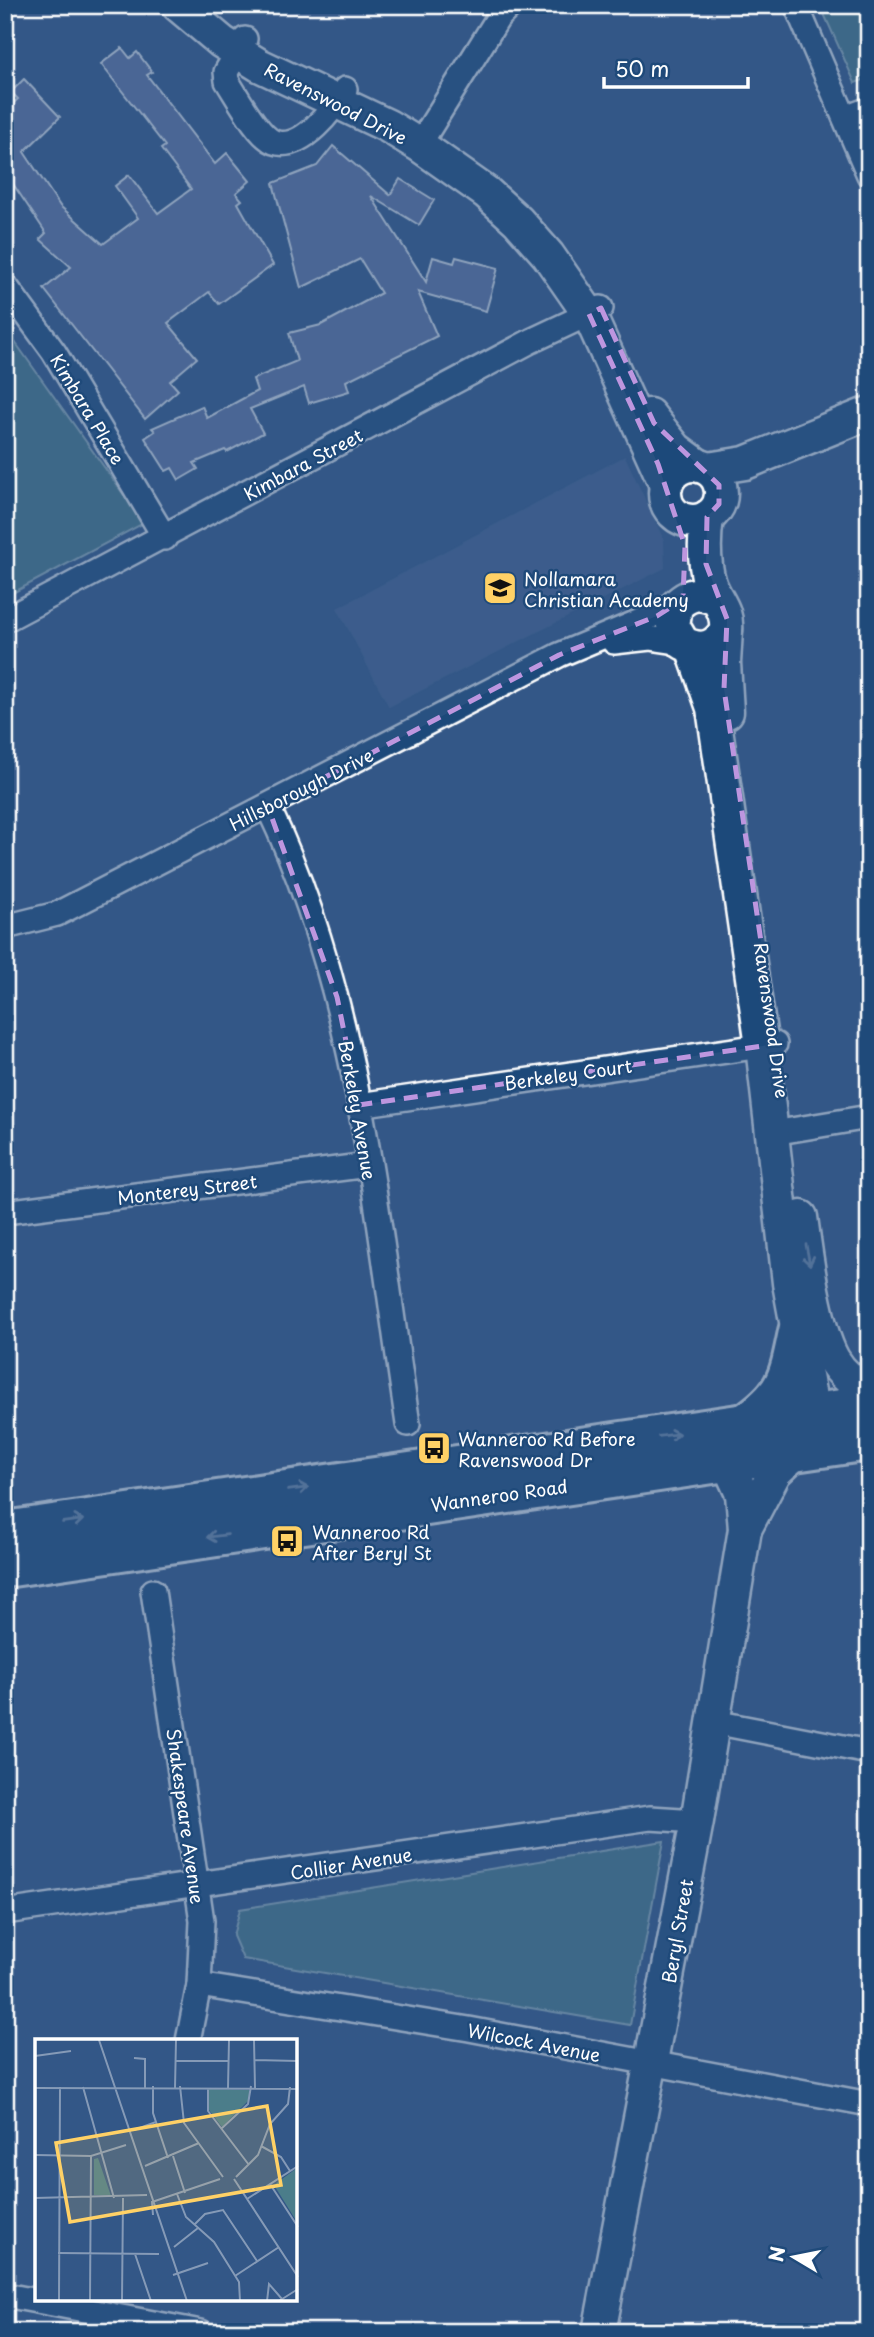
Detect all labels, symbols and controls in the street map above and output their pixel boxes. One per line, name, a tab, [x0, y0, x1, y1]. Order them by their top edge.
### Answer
scale bar	[604, 46, 748, 90]
text: 50 m	[615, 52, 669, 84]
street label: Ravenswood Drive	[260, 55, 412, 151]
street label: Kimbara Place	[44, 348, 132, 470]
street label: Kimbara Street	[239, 421, 367, 507]
place label: Nollamara Christian Academy	[524, 565, 689, 613]
school or university icon: Nollamara Christian Academy	[481, 569, 519, 607]
street label: Hillsborough Drive	[224, 741, 378, 837]
street label: Ravenswood Drive	[748, 940, 796, 1100]
street label: Berkeley Avenue	[332, 1038, 384, 1182]
street label: Berkeley Court	[502, 1052, 634, 1096]
street label: Monterey Street	[116, 1167, 258, 1211]
one-way arrow	[801, 1243, 815, 1266]
place label: Wanneroo Rd Before Ravenswood Dr	[458, 1425, 636, 1473]
one-way arrow	[657, 1428, 679, 1441]
bus stop icon: Wanneroo Rd Before Ravenswood Dr	[415, 1429, 453, 1467]
street label: Wanneroo Road	[429, 1472, 569, 1518]
one-way arrow	[286, 1482, 309, 1495]
one-way arrow	[61, 1514, 84, 1527]
place label: Wanneroo Rd After Beryl St	[312, 1518, 432, 1566]
bus stop icon: Wanneroo Rd After Beryl St	[268, 1522, 306, 1560]
one-way arrow	[206, 1530, 229, 1543]
street label: Shakespeare Avenue	[160, 1726, 212, 1906]
street label: Collier Avenue	[288, 1840, 414, 1886]
street label: Beryl Street	[655, 1877, 699, 1985]
street label: Wilcock Avenue	[465, 2016, 603, 2068]
inset map	[35, 2039, 298, 2302]
north arrow	[758, 2222, 828, 2292]
text: N	[761, 2244, 791, 2264]

